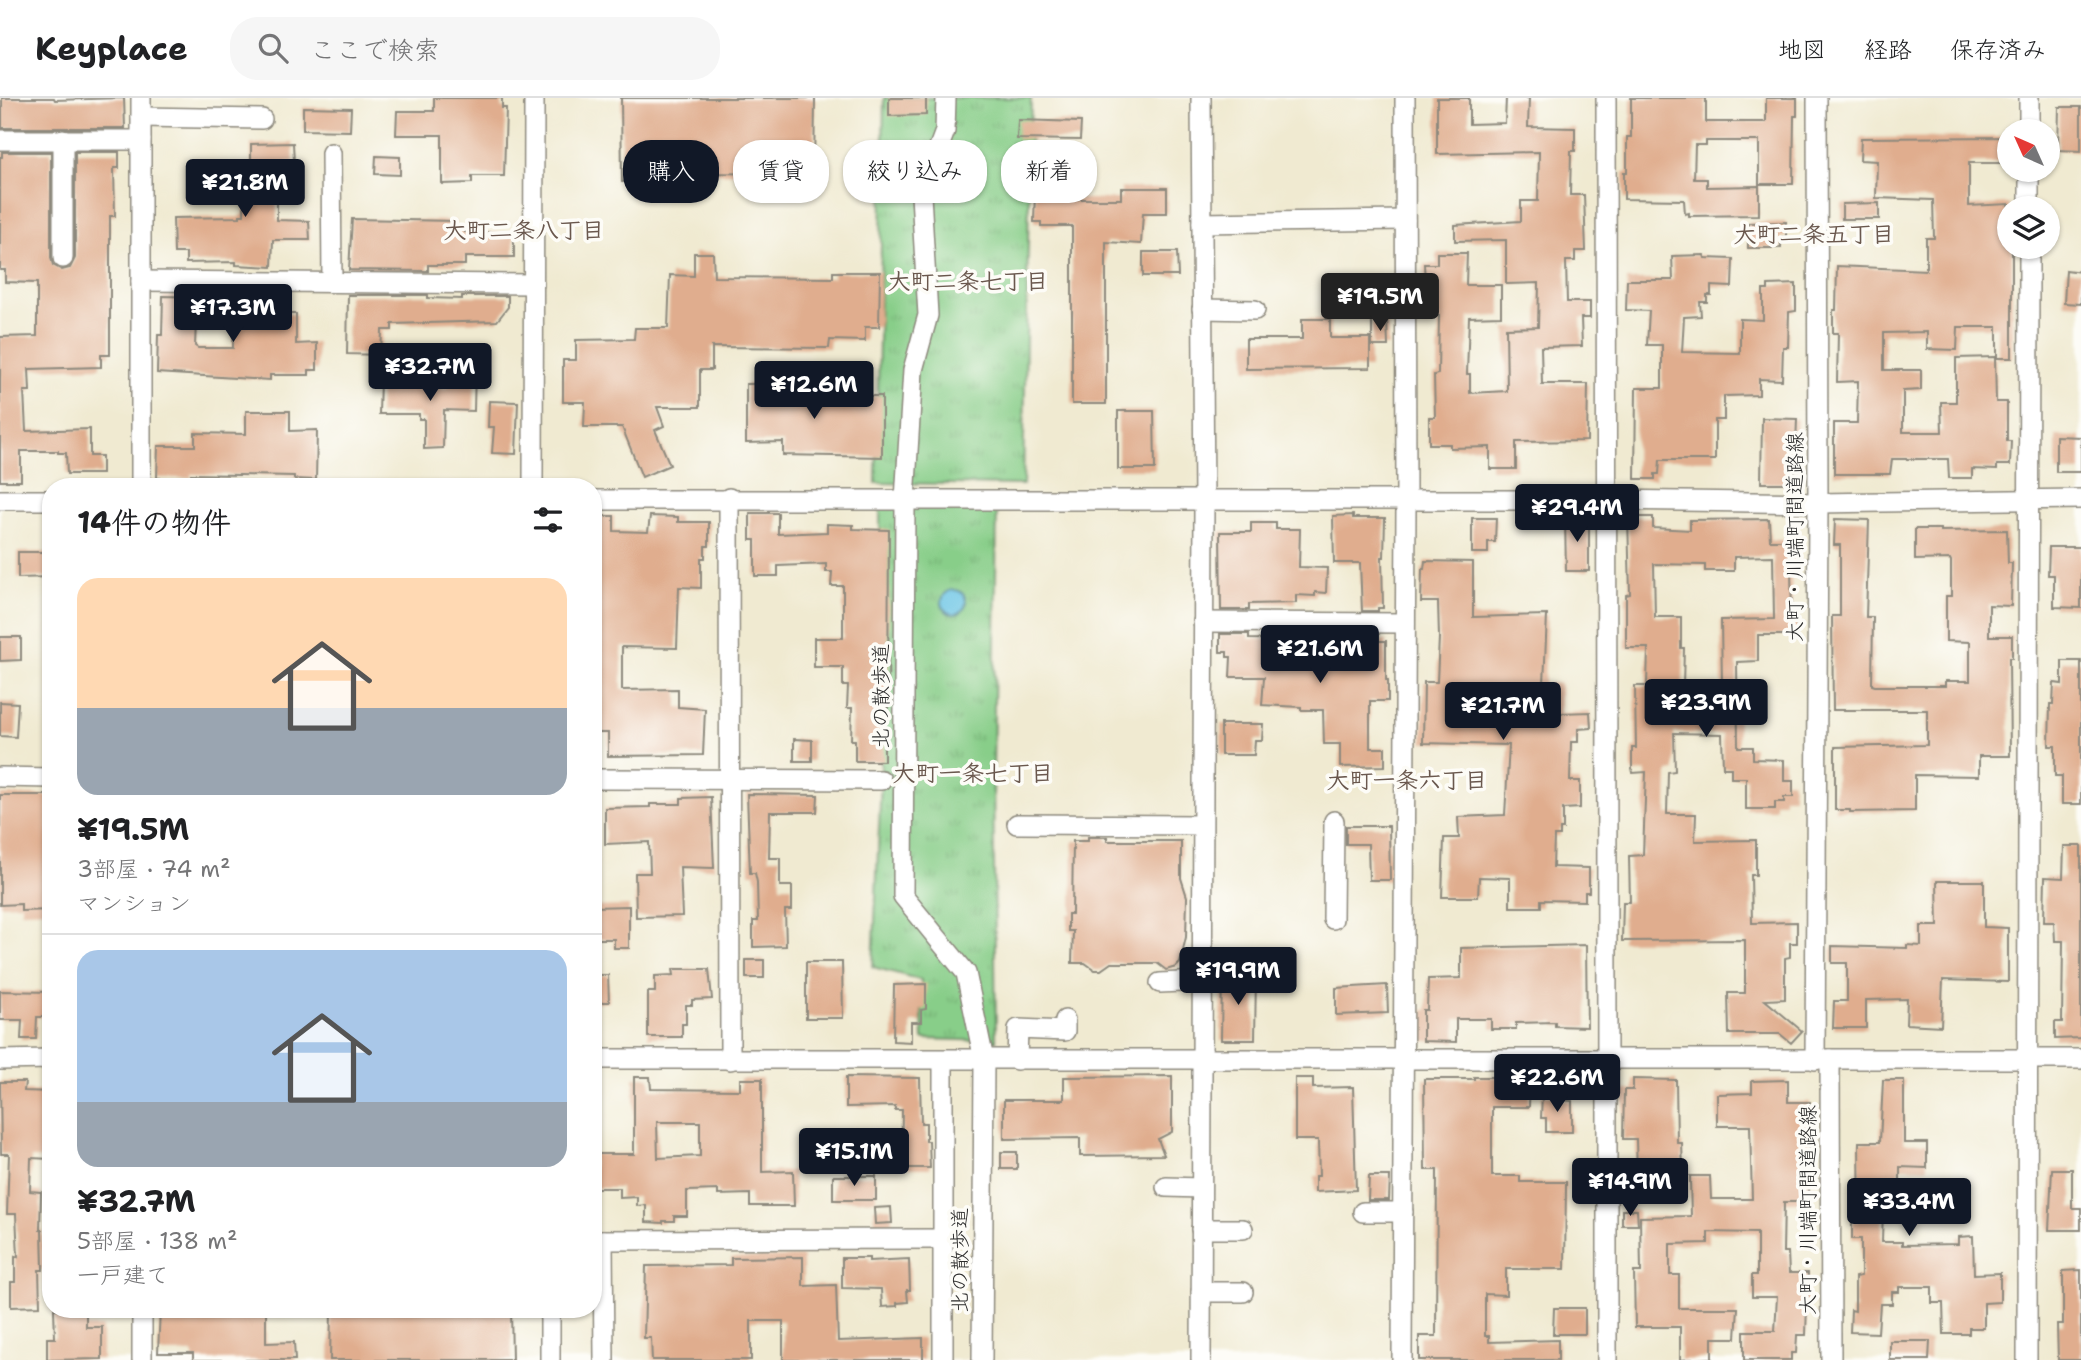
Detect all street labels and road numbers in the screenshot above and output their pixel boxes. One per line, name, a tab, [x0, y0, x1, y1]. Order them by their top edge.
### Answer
street label: 大町・川端町間道路線	[1781, 432, 1809, 642]
street label: 北の散歩道	[867, 644, 895, 749]
street label: 大町・川端町間道路線	[1794, 1105, 1822, 1315]
street label: 北の散歩道	[946, 1208, 974, 1313]

